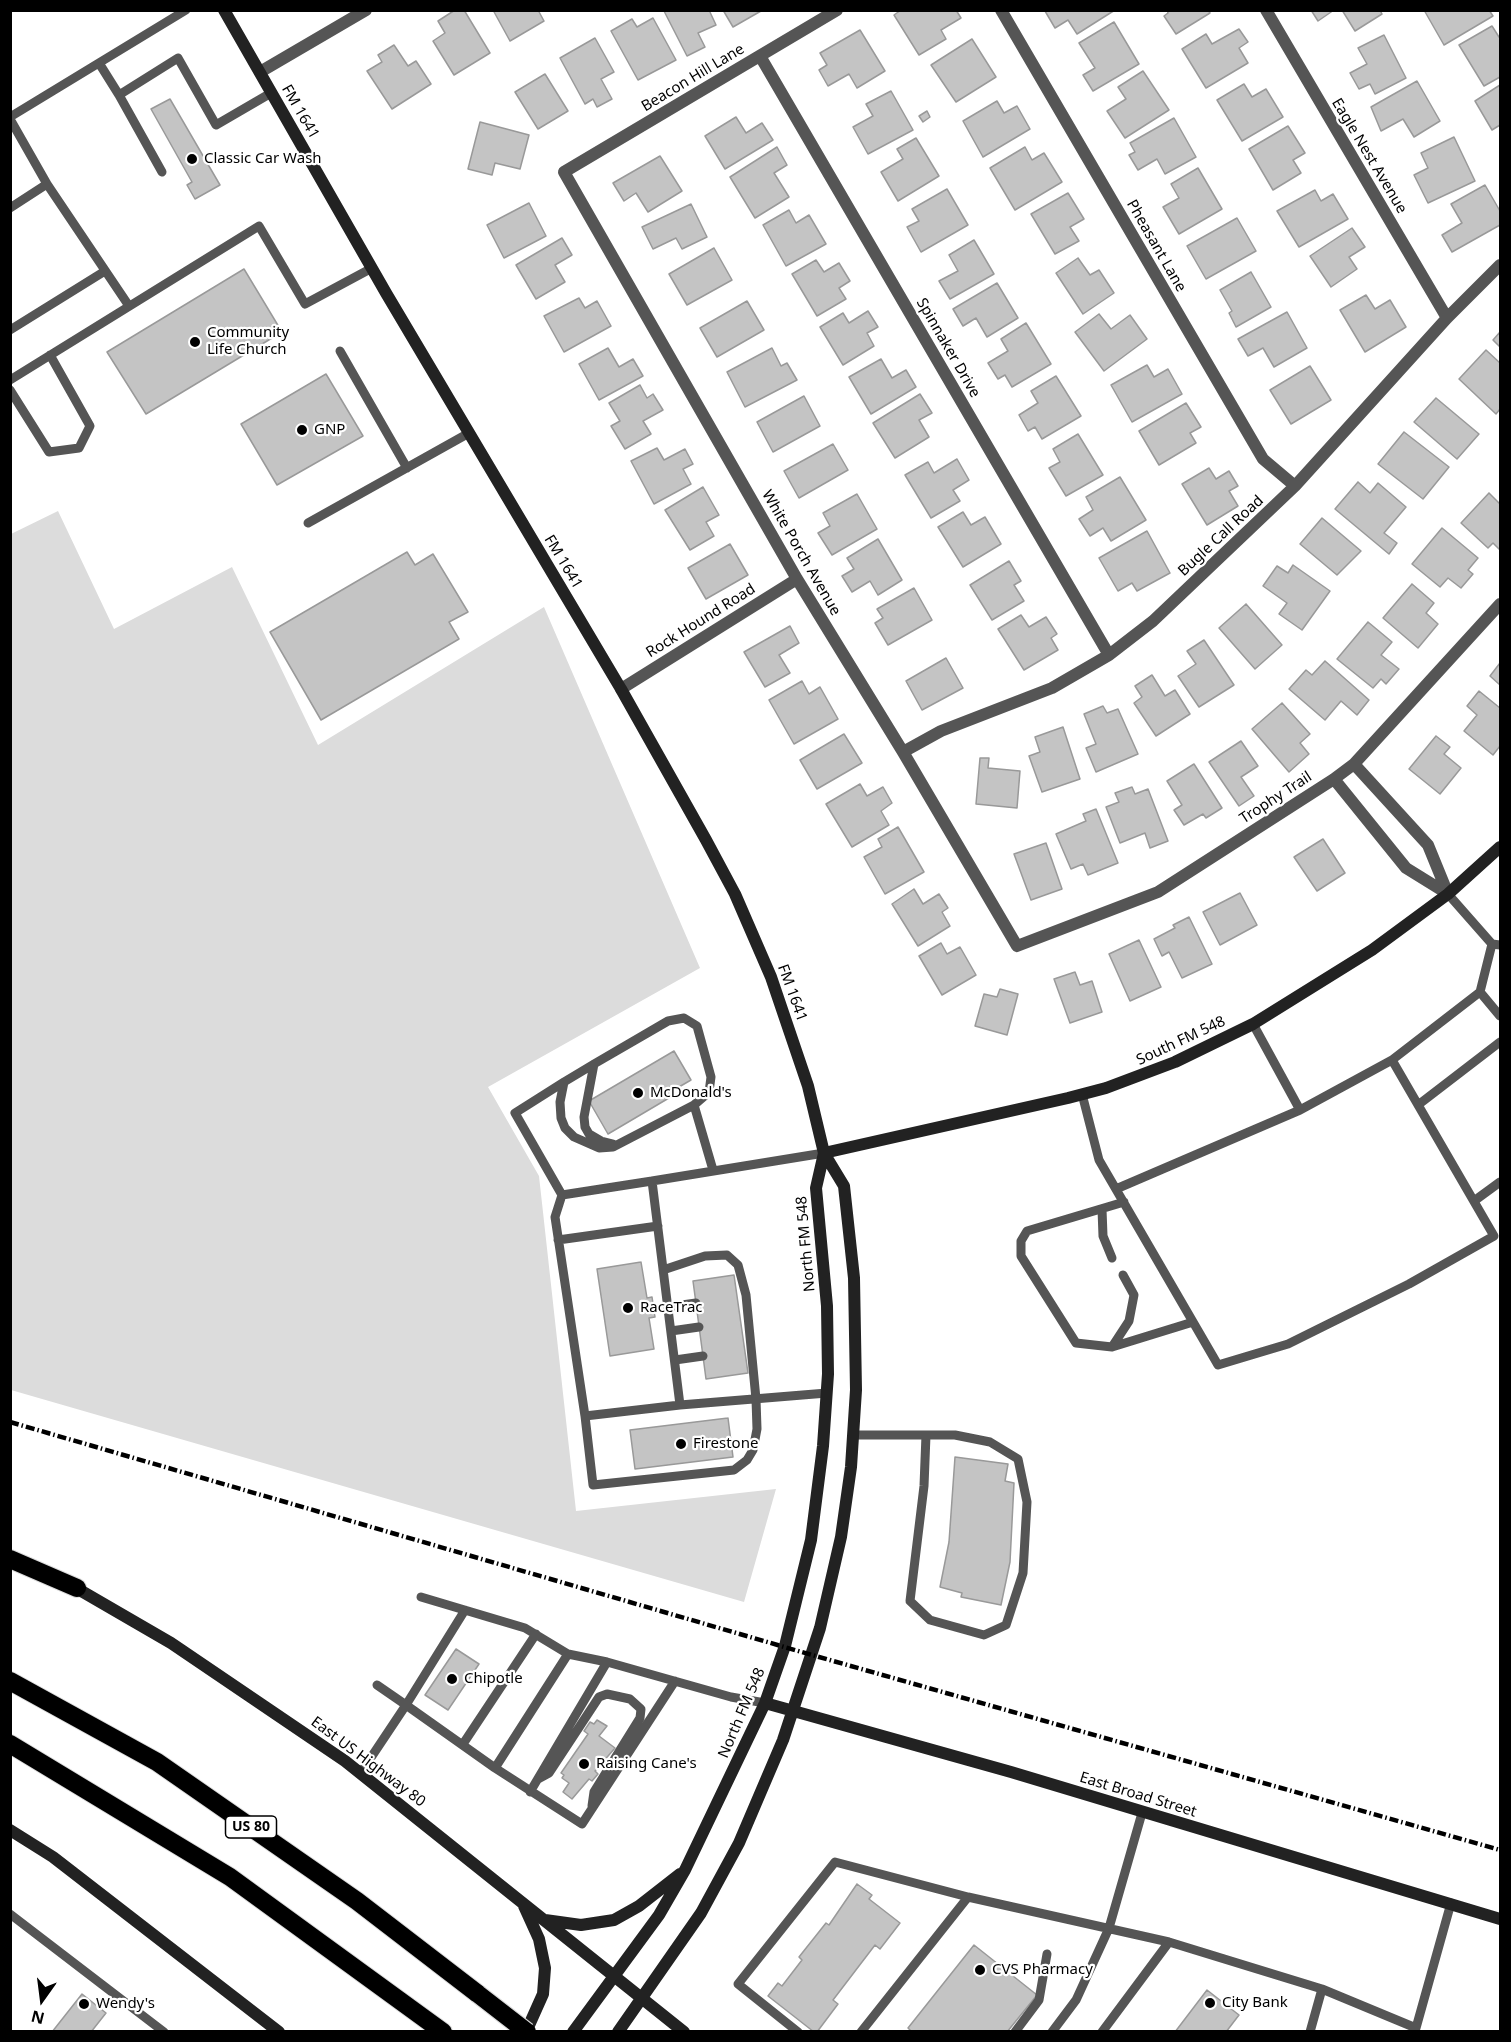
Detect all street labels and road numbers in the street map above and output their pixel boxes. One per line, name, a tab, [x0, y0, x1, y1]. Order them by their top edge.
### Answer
street label: Beacon Hill Lane	[638, 40, 748, 116]
street label: FM 1641	[277, 82, 323, 142]
street label: Eagle Nest Avenue	[1327, 95, 1411, 217]
street label: Pheasant Lane	[1122, 197, 1190, 295]
street label: Spinnaker Drive	[912, 295, 984, 401]
street label: White Porch Avenue	[758, 487, 844, 619]
street label: Bugle Call Road	[1175, 492, 1267, 580]
street label: FM 1641	[540, 532, 586, 592]
street label: Rock Hound Road	[643, 580, 759, 662]
street label: Trophy Trail	[1237, 768, 1315, 828]
street label: FM 1641	[773, 962, 811, 1024]
street label: South FM 548	[1134, 1013, 1228, 1069]
street label: North FM 548	[793, 1195, 819, 1293]
street label: North FM 548	[715, 1665, 769, 1761]
street label: East US Highway 80	[307, 1713, 429, 1811]
street label: East Broad Street	[1077, 1769, 1199, 1821]
road number: US 80	[226, 1816, 276, 1838]

